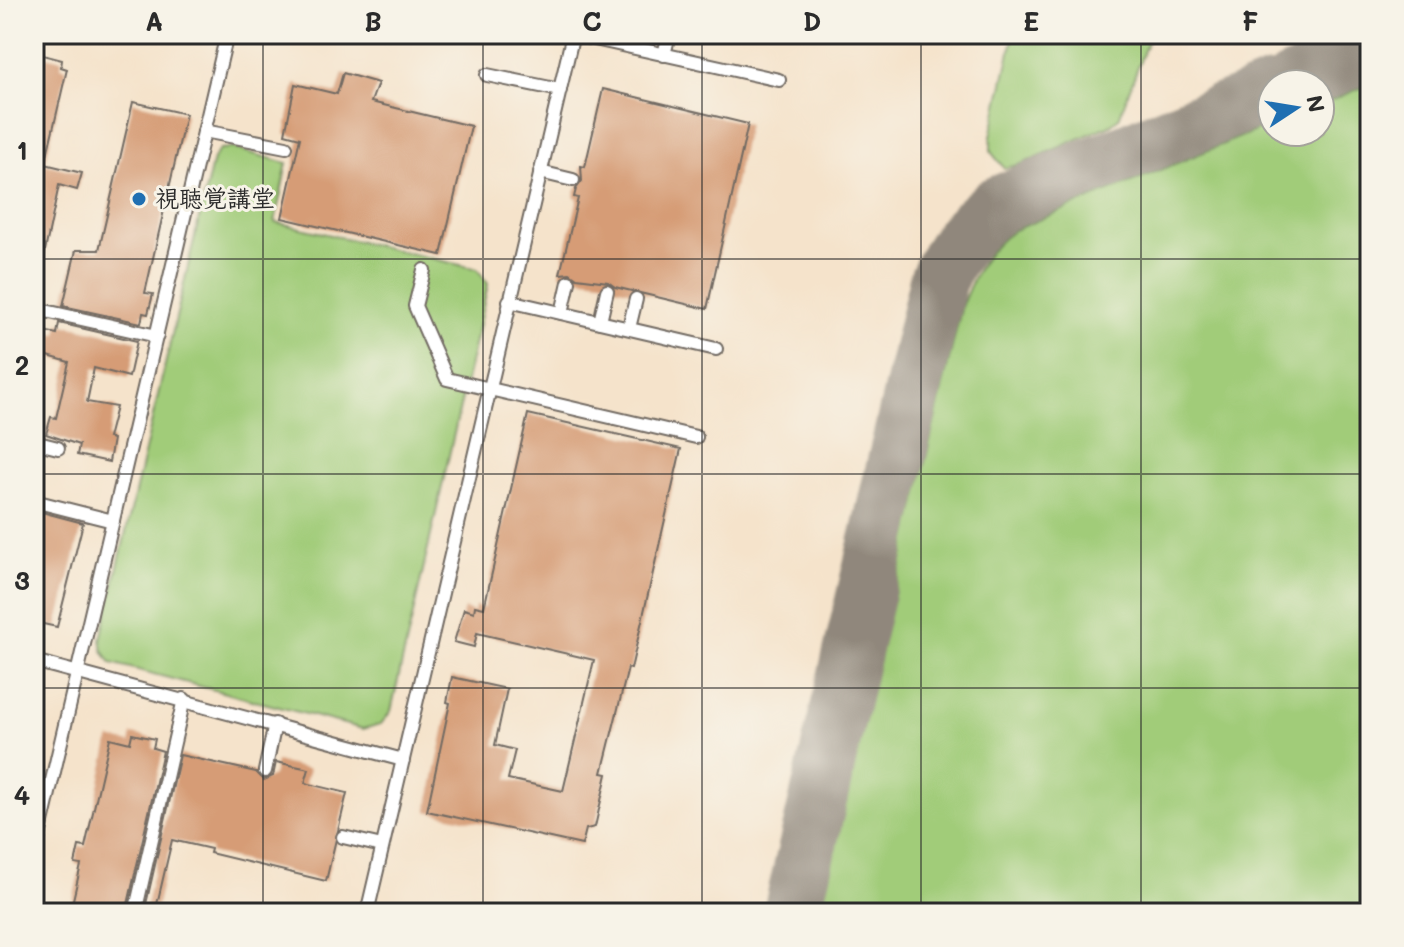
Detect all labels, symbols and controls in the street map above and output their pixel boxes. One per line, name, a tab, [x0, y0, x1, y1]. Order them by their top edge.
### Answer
text: A	[145, 4, 163, 38]
text: B	[364, 4, 382, 38]
text: C	[582, 4, 602, 38]
text: D	[803, 4, 821, 38]
text: E	[1023, 4, 1039, 38]
text: F	[1242, 4, 1258, 38]
north arrow	[1256, 68, 1336, 148]
text: N	[1300, 93, 1332, 115]
text: 1	[16, 133, 28, 167]
place label: 視聴覚講堂	[155, 182, 275, 213]
marker: 視聴覚講堂	[130, 190, 148, 208]
text: 2	[15, 348, 29, 382]
text: 3	[14, 563, 30, 597]
text: 4	[14, 778, 30, 812]

